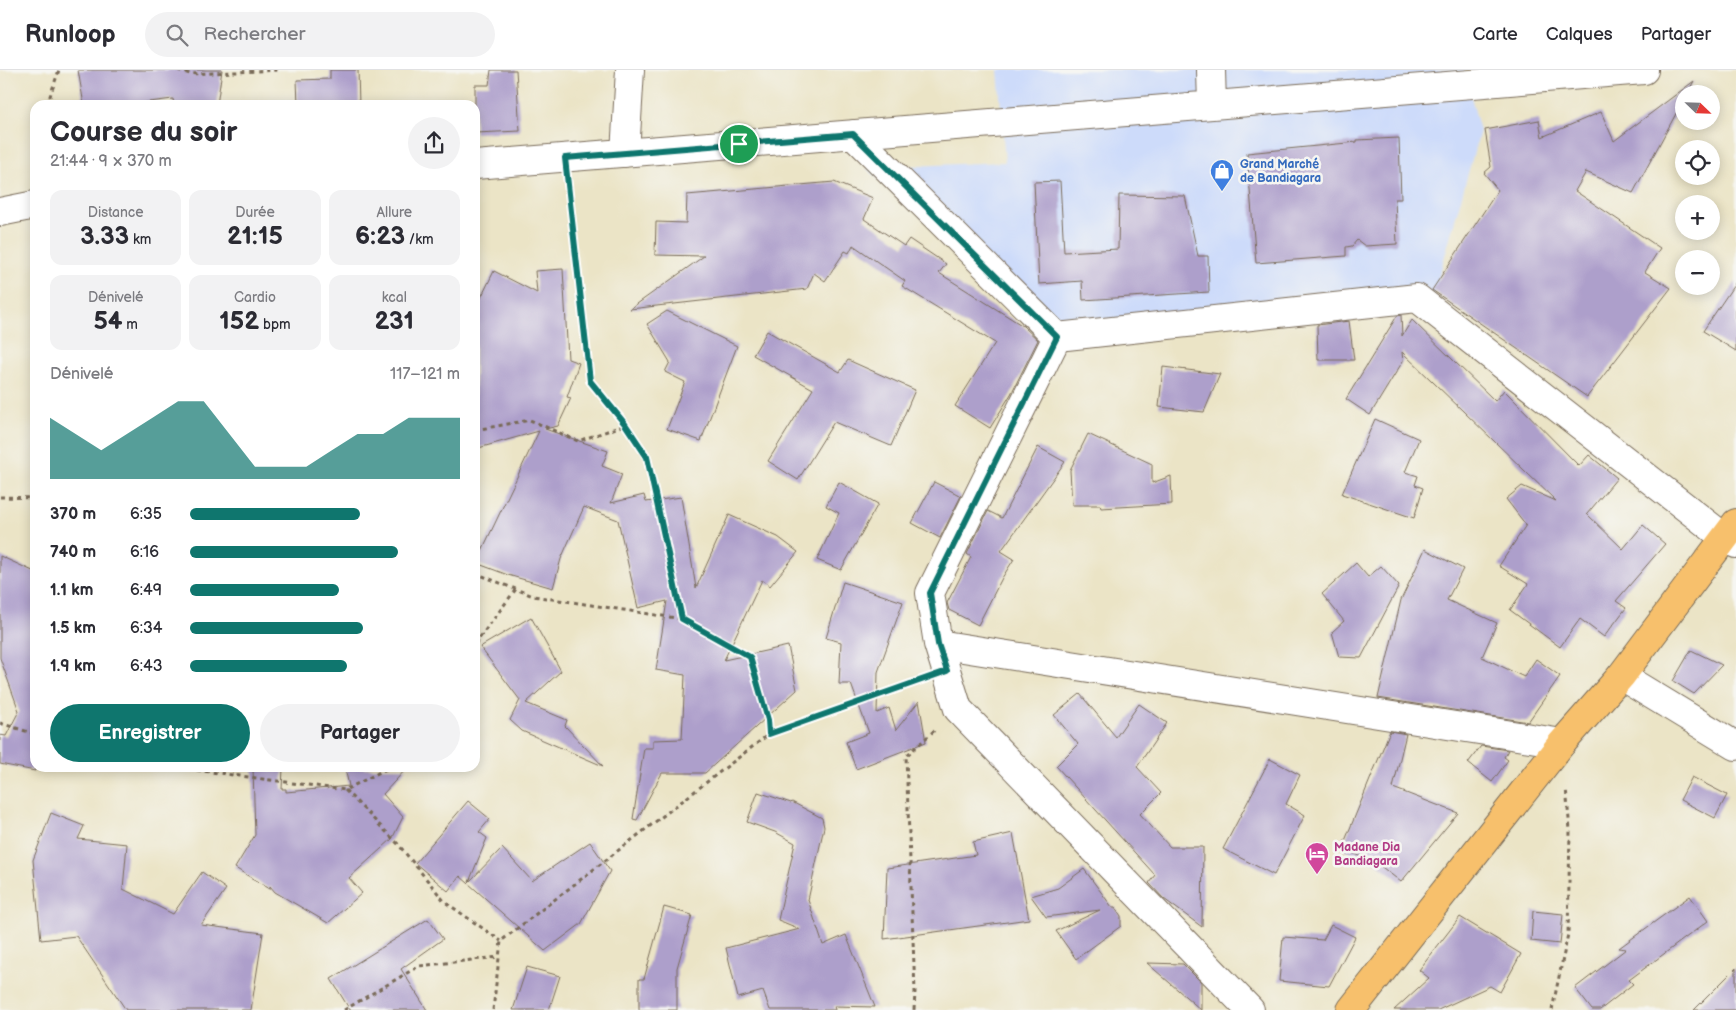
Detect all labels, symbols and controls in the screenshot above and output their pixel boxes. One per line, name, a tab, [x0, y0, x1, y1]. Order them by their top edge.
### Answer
search box	[145, 12, 495, 57]
text: Runloop	[25, 20, 115, 49]
icon: search	[163, 21, 191, 49]
text: Rechercher	[203, 23, 305, 46]
text: Carte	[1472, 24, 1518, 45]
text: Calques	[1546, 24, 1613, 45]
text: Partager	[1641, 24, 1711, 45]
north arrow	[1675, 85, 1720, 130]
map controls	[1675, 85, 1720, 295]
text: Course du soir	[50, 116, 238, 149]
button: share	[408, 117, 460, 169]
pin	[718, 123, 760, 165]
icon: arrive	[725, 130, 753, 158]
button: locate	[1675, 140, 1720, 185]
text: 21:44 · 9 × 370 m	[50, 152, 172, 171]
place label: Grand Marché de Bandiagara	[1240, 157, 1321, 186]
shop icon: Grand Marché de Bandiagara	[1209, 158, 1235, 192]
button: +	[1675, 195, 1720, 240]
text: Distance	[88, 204, 144, 221]
text: Durée	[235, 204, 275, 221]
text: Allure	[376, 204, 412, 221]
text: 3.33	[80, 221, 129, 252]
text: 21:15	[227, 221, 283, 252]
text: 6:23	[355, 221, 405, 252]
text: km	[129, 231, 151, 248]
text: /km	[405, 231, 434, 248]
button: −	[1675, 250, 1720, 295]
text: Dénivelé	[88, 289, 143, 306]
text: Cardio	[234, 289, 276, 306]
text: kcal	[382, 289, 407, 306]
text: 54	[93, 306, 123, 337]
text: 152	[219, 306, 259, 337]
text: 231	[375, 306, 414, 337]
text: m	[123, 316, 138, 333]
text: bpm	[259, 316, 291, 333]
text: Dénivelé	[50, 365, 113, 384]
text: 117–121 m	[390, 365, 460, 384]
text: 370 m	[50, 505, 96, 524]
text: 6:35	[130, 505, 162, 524]
text: 740 m	[50, 543, 96, 562]
text: 6:16	[130, 543, 159, 562]
text: 1.1 km	[50, 581, 93, 600]
text: 6:49	[130, 581, 162, 600]
text: 1.5 km	[50, 619, 96, 638]
text: 6:34	[130, 619, 163, 638]
text: 1.9 km	[50, 657, 96, 676]
text: 6:43	[130, 657, 163, 676]
button: Enregistrer	[50, 704, 250, 762]
button: Partager	[260, 704, 460, 762]
place label: Madane Dia Bandiagara	[1334, 840, 1400, 869]
hotel icon: Madane Dia Bandiagara	[1304, 841, 1330, 875]

